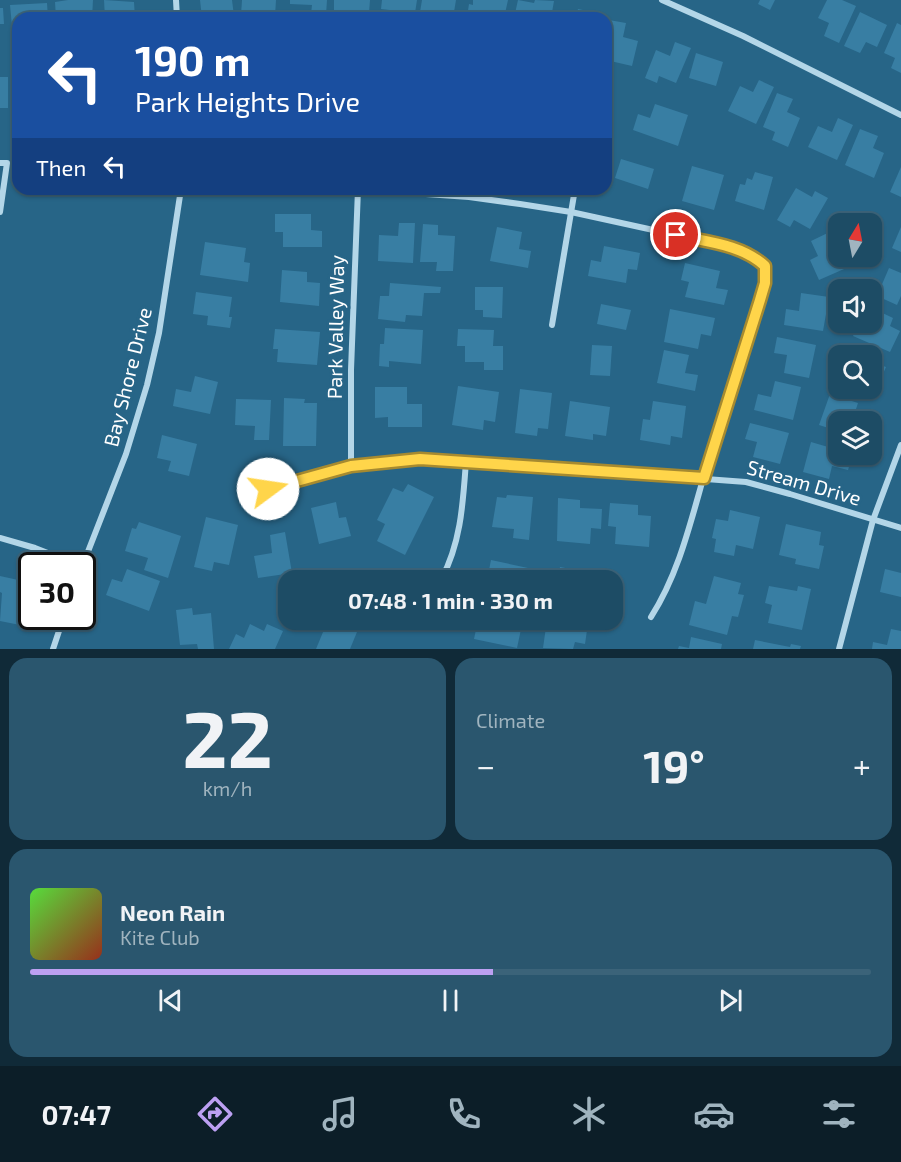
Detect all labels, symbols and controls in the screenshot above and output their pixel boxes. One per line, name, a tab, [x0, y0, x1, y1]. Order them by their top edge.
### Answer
text: 190 m	[135, 34, 251, 84]
icon: left	[36, 36, 114, 114]
text: Park Heights Drive	[135, 85, 360, 117]
icon: left	[98, 150, 131, 183]
text: Then	[36, 154, 86, 180]
pin	[650, 209, 701, 260]
north arrow	[828, 213, 882, 267]
map controls	[828, 213, 882, 465]
icon: arrive	[659, 218, 692, 251]
street label: Park Valley Way	[322, 254, 348, 399]
button: sound	[828, 279, 882, 333]
street label: Bay Shore Drive	[98, 305, 156, 449]
button: search	[828, 345, 882, 399]
button: layers	[828, 411, 882, 465]
street label: Stream Drive	[744, 454, 864, 510]
position arrow	[236, 457, 300, 521]
speed limit sign: 30	[18, 552, 96, 630]
text: 07:48 · 1 min · 330 m	[348, 587, 553, 613]
text: 22	[182, 690, 273, 784]
text: Climate	[476, 708, 545, 732]
text: 19°	[643, 738, 705, 792]
text: −	[476, 745, 495, 785]
text: +	[853, 745, 871, 785]
text: km/h	[203, 776, 252, 800]
text: Neon Rain	[120, 899, 225, 925]
text: Kite Club	[120, 925, 200, 949]
icon: previous	[154, 984, 187, 1017]
icon: pause	[434, 984, 467, 1017]
icon: next	[714, 984, 747, 1017]
icon: directions	[194, 1093, 236, 1135]
icon: music	[319, 1093, 361, 1135]
icon: phone	[443, 1093, 485, 1135]
icon: climate	[568, 1093, 610, 1135]
icon: car	[693, 1093, 735, 1135]
icon: filters	[818, 1093, 860, 1135]
text: 07:47	[41, 1098, 111, 1130]

